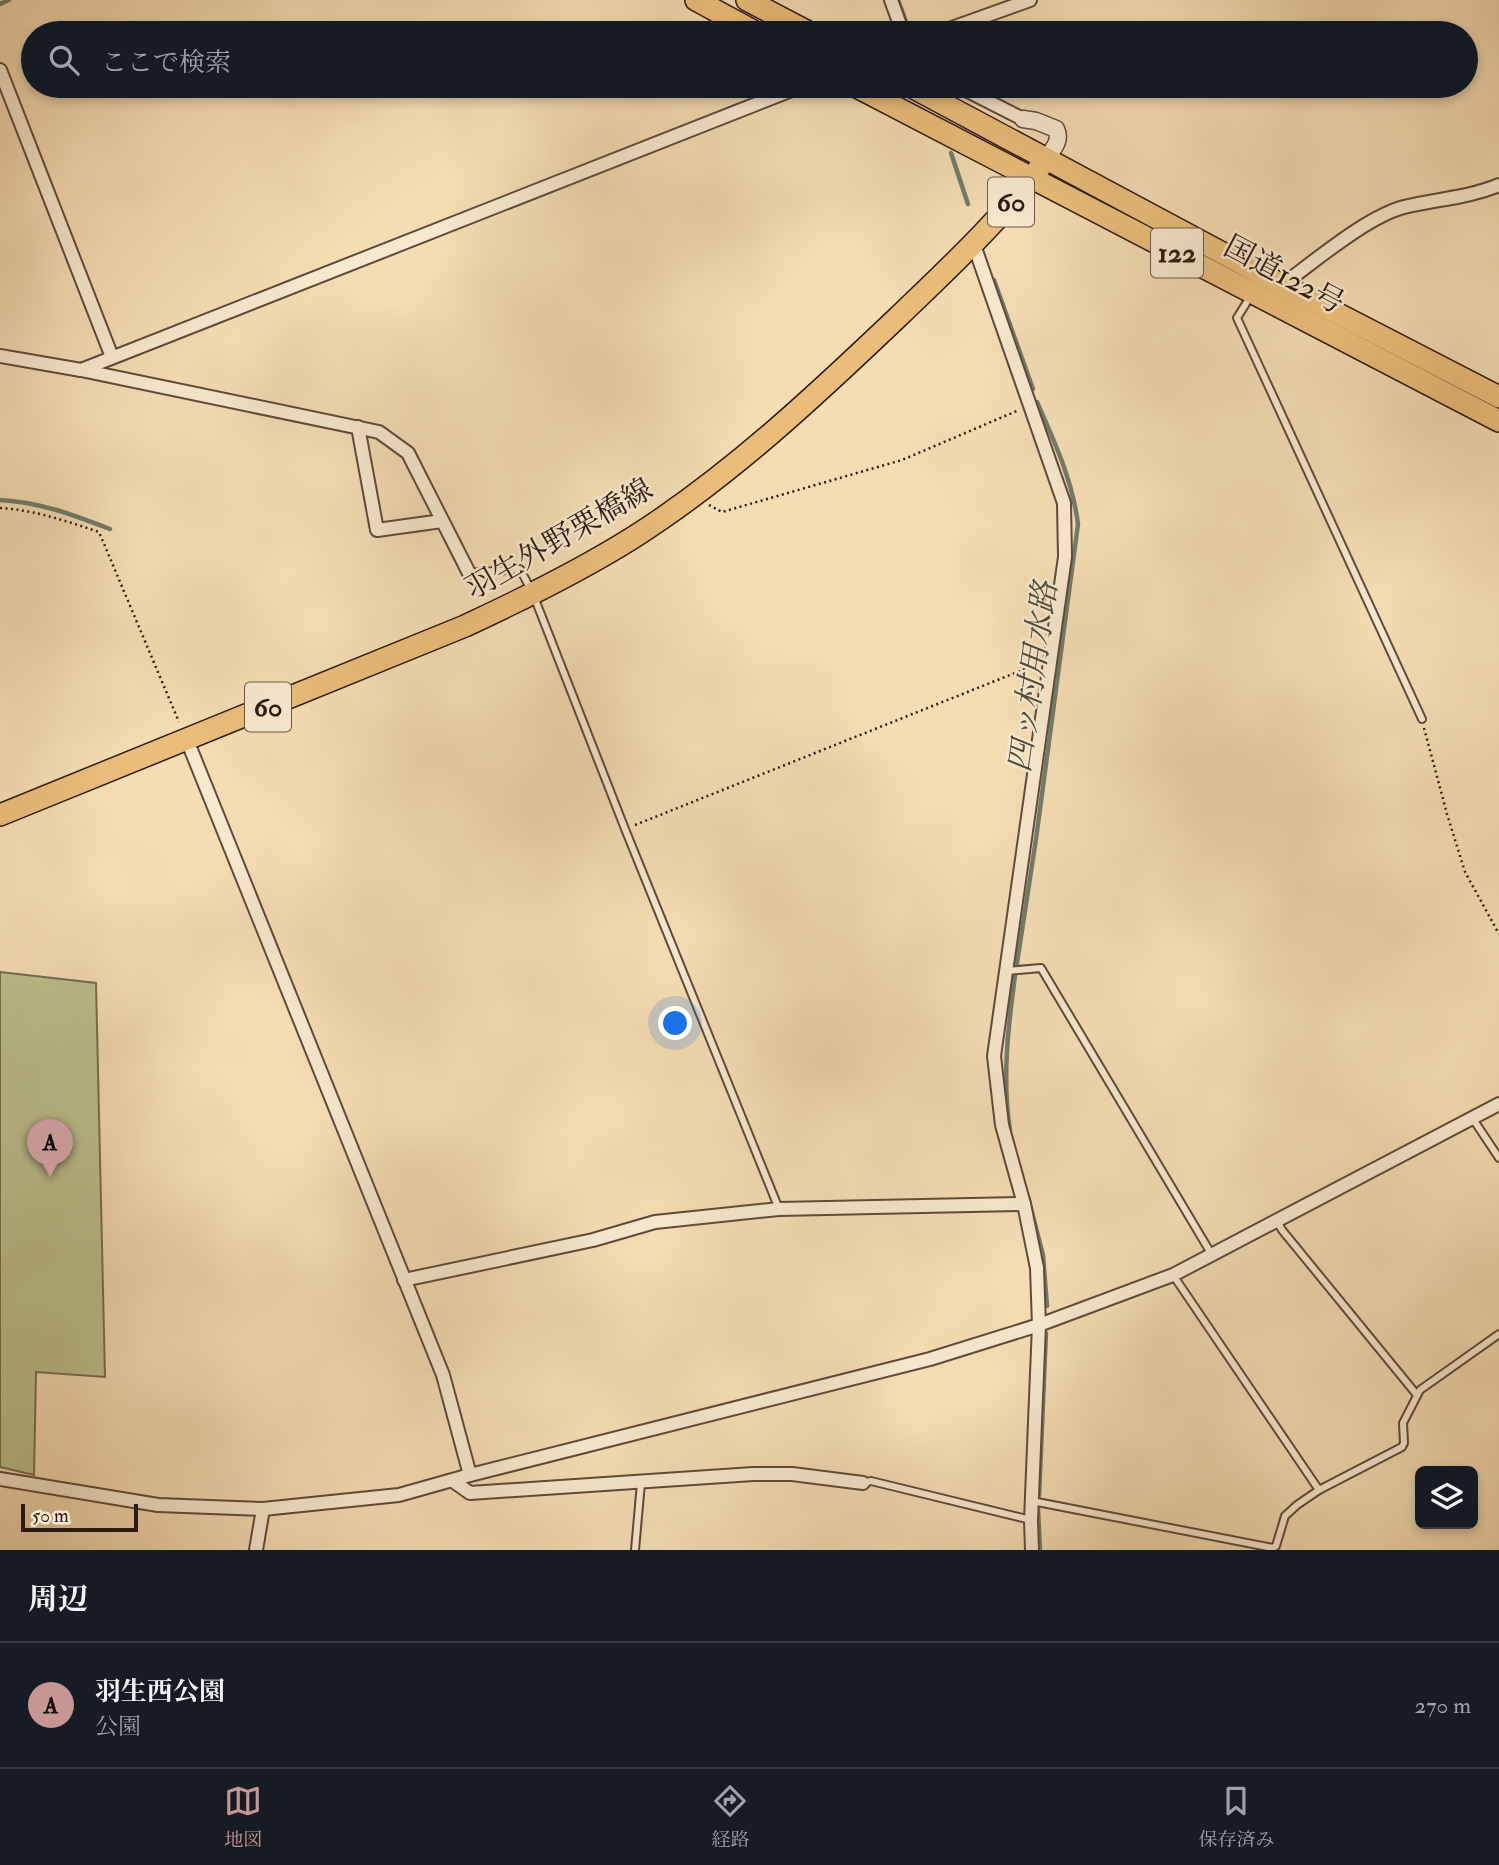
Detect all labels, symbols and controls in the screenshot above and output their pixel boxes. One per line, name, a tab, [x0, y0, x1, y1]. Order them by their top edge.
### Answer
search box	[21, 21, 1478, 98]
icon: search	[45, 41, 83, 79]
text: ここで検索	[101, 47, 231, 79]
road number: 60	[988, 178, 1034, 227]
street label: 国道122号	[1217, 228, 1351, 322]
road number: 122	[1151, 229, 1203, 278]
street label: 羽生外野栗橋線	[459, 470, 659, 608]
water label: 四ッ村用水路	[1000, 577, 1066, 775]
road number: 60	[245, 682, 291, 732]
your location	[658, 1006, 692, 1040]
pin: A	[27, 1119, 73, 1177]
map controls	[1415, 1466, 1478, 1529]
button: layers	[1415, 1466, 1478, 1529]
scale bar	[21, 1501, 138, 1533]
text: 50 m	[32, 1504, 69, 1528]
text: 周辺	[28, 1581, 88, 1618]
text: 羽生西公園	[95, 1676, 225, 1708]
text: A	[44, 1691, 58, 1720]
text: 270 m	[1414, 1691, 1471, 1720]
text: 公園	[95, 1712, 141, 1741]
tab: 地図	[224, 1782, 263, 1852]
tab: 経路	[711, 1782, 750, 1852]
tab: 保存済み	[1198, 1782, 1275, 1852]

